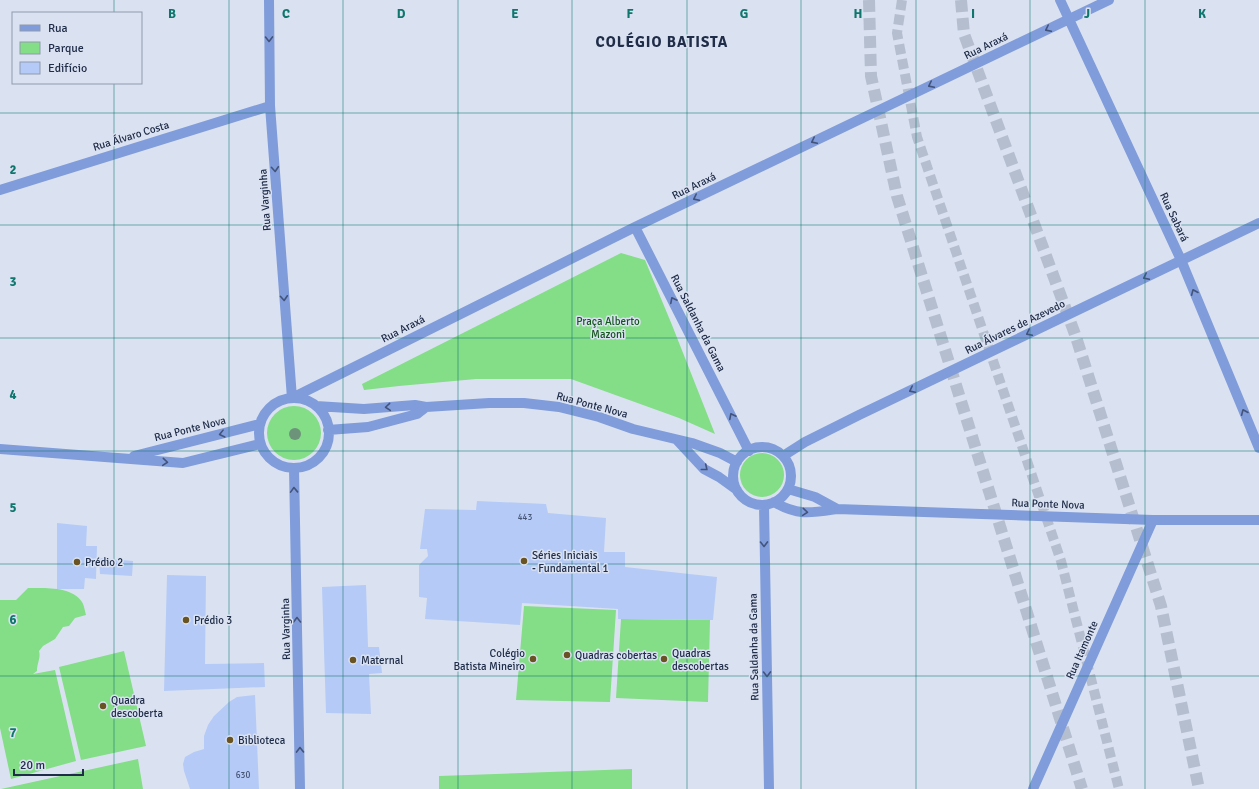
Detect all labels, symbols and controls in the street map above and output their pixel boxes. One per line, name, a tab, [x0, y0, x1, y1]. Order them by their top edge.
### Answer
text: B	[168, 6, 176, 22]
text: C	[282, 6, 290, 22]
text: D	[397, 6, 406, 22]
text: E	[511, 6, 519, 22]
text: F	[627, 6, 634, 22]
text: G	[740, 6, 748, 22]
text: H	[854, 6, 862, 22]
text: I	[971, 6, 975, 22]
text: J	[1084, 6, 1090, 22]
text: K	[1198, 6, 1206, 22]
legend	[12, 12, 142, 84]
text: Rua	[48, 21, 68, 36]
one-way arrow	[1045, 24, 1052, 32]
street label: Rua Araxá	[962, 30, 1010, 62]
district label: COLÉGIO BATISTA	[596, 32, 728, 51]
one-way arrow	[265, 36, 273, 42]
text: Parque	[48, 41, 84, 56]
text: Edifício	[48, 61, 87, 76]
one-way arrow	[928, 80, 935, 88]
street label: Rua Álvaro Costa	[91, 117, 171, 154]
one-way arrow	[810, 136, 818, 144]
text: 2	[9, 162, 17, 178]
one-way arrow	[270, 166, 279, 172]
street label: Rua Varginha	[256, 168, 274, 231]
street label: Rua Araxá	[670, 170, 718, 202]
street label: Rua Sabará	[1157, 190, 1191, 244]
one-way arrow	[693, 193, 701, 201]
street label: Rua Saldanha da Gama	[668, 272, 728, 374]
one-way arrow	[1142, 272, 1150, 280]
text: 3	[9, 274, 17, 290]
one-way arrow	[1191, 288, 1199, 295]
one-way arrow	[280, 295, 289, 301]
street label: Rua Álvares de Azevedo	[962, 296, 1067, 357]
one-way arrow	[670, 297, 678, 304]
street label: Rua Araxá	[379, 312, 427, 346]
park label: Praça Alberto Mazoni	[576, 315, 640, 341]
one-way arrow	[1025, 328, 1033, 336]
one-way arrow	[908, 385, 916, 393]
text: 4	[9, 387, 17, 403]
street label: Rua Ponte Nova	[555, 389, 630, 421]
one-way arrow	[385, 403, 391, 412]
one-way arrow	[1241, 408, 1249, 416]
one-way arrow	[729, 413, 737, 420]
street label: Rua Ponte Nova	[153, 414, 228, 444]
one-way arrow	[219, 429, 225, 437]
one-way arrow	[162, 457, 168, 466]
one-way arrow	[700, 463, 707, 470]
one-way arrow	[290, 487, 299, 493]
street label: Rua Ponte Nova	[1011, 496, 1085, 512]
text: 5	[9, 500, 17, 516]
one-way arrow	[802, 508, 808, 517]
house number: 443	[518, 512, 532, 523]
one-way arrow	[760, 541, 768, 547]
place label: Séries Iniciais - Fundamental 1	[532, 549, 608, 575]
place label: Prédio 2	[85, 556, 123, 569]
marker: Séries Iniciais - Fundamental 1	[519, 556, 529, 566]
marker: Prédio 2	[72, 557, 82, 567]
street label: Rua Saldanha da Gama	[747, 593, 761, 701]
street label: Rua Varginha	[279, 597, 293, 660]
text: 6	[9, 612, 17, 628]
place label: Prédio 3	[194, 614, 232, 627]
marker: Prédio 3	[181, 615, 191, 625]
one-way arrow	[293, 617, 301, 623]
street label: Rua Itamonte	[1063, 619, 1101, 681]
place label: Colégio Batista Mineiro	[453, 647, 525, 673]
place label: Quadras descobertas	[672, 647, 729, 673]
place label: Quadras cobertas	[575, 649, 657, 662]
marker: Quadras cobertas	[562, 650, 572, 660]
place label: Maternal	[361, 654, 403, 667]
marker: Colégio Batista Mineiro	[528, 654, 538, 664]
marker: Quadras descobertas	[659, 654, 669, 664]
marker: Maternal	[348, 655, 358, 665]
one-way arrow	[762, 671, 771, 677]
place label: Quadra descoberta	[111, 694, 163, 720]
marker: Quadra descoberta	[98, 701, 108, 711]
text: 7	[9, 725, 17, 741]
place label: Biblioteca	[238, 734, 286, 747]
marker: Biblioteca	[225, 735, 235, 745]
one-way arrow	[295, 747, 304, 753]
scale bar	[14, 751, 83, 777]
text: 20 m	[20, 758, 45, 773]
house number: 630	[236, 770, 250, 781]

